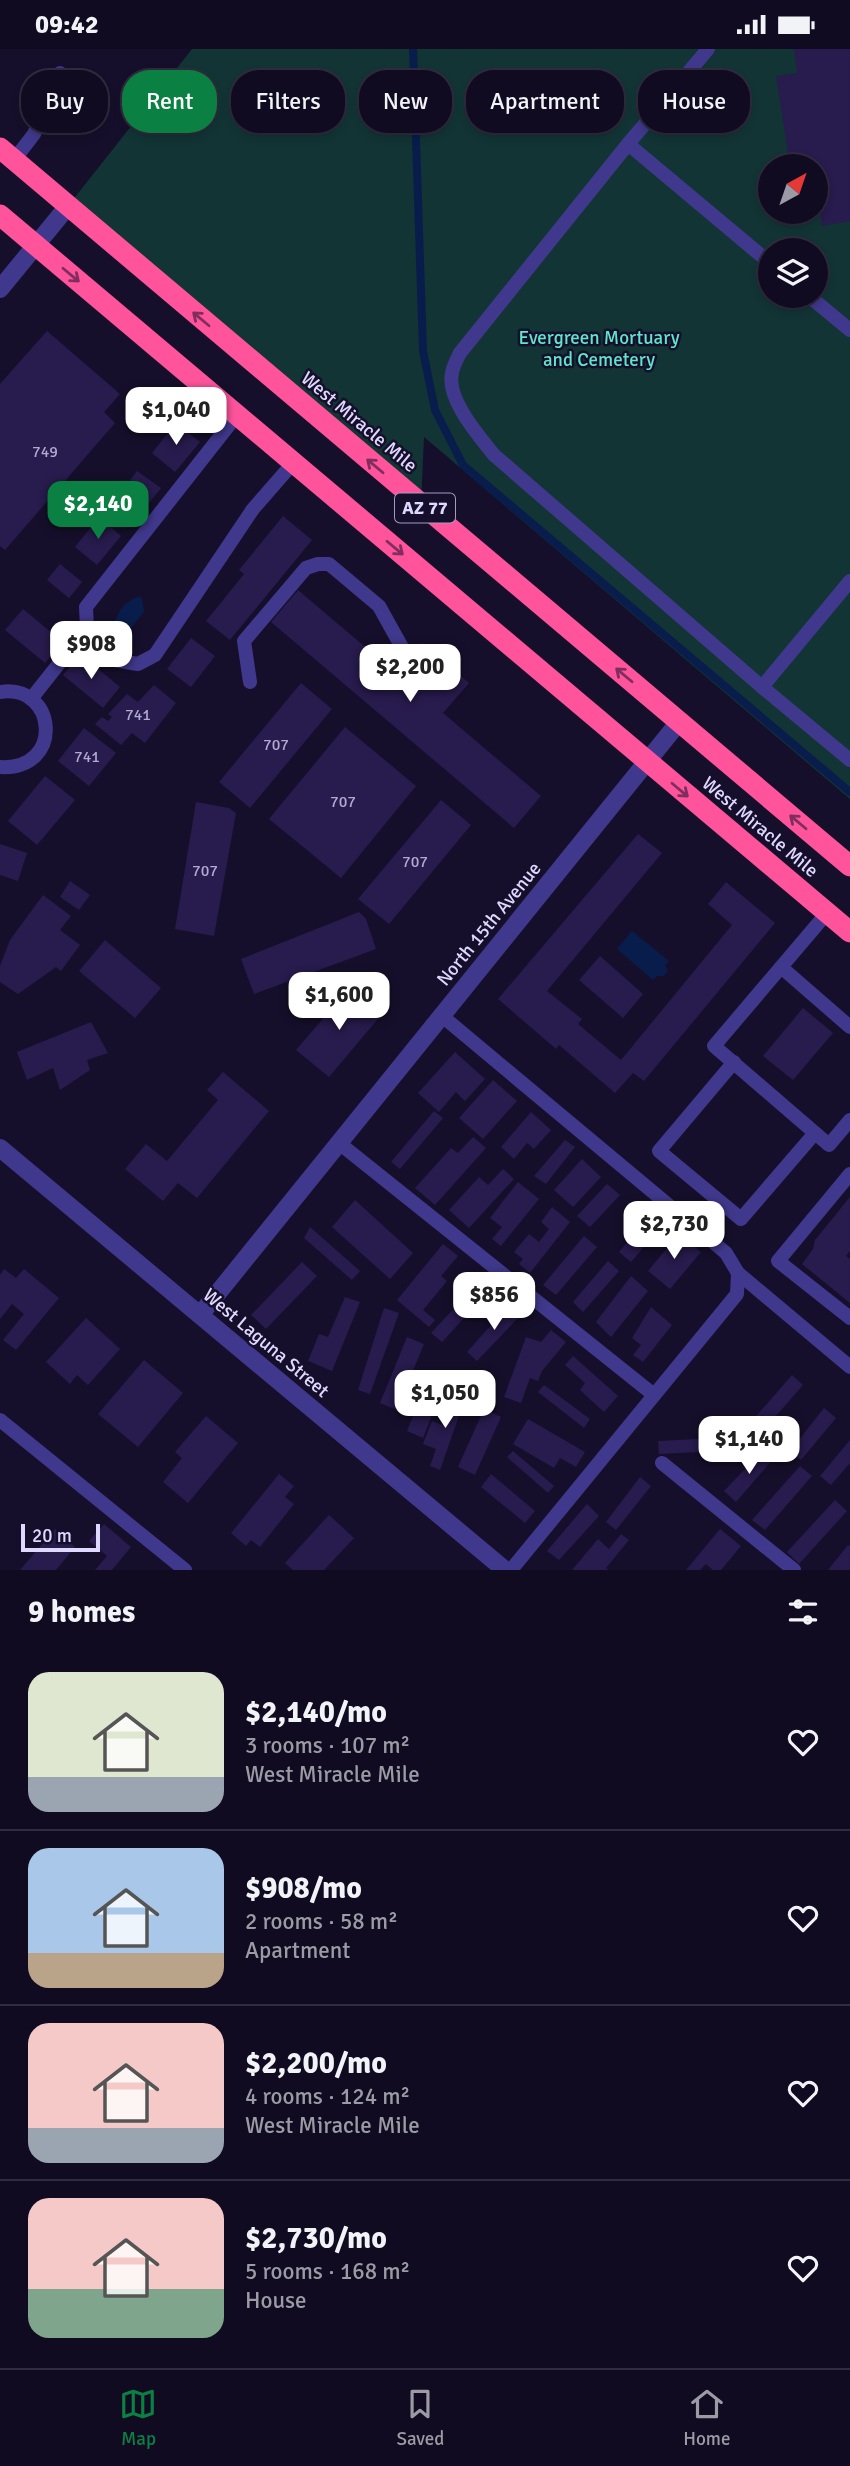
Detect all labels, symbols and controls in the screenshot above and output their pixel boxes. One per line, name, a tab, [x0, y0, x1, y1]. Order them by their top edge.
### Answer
text: 09:42	[35, 9, 99, 41]
chip: Buy	[21, 70, 108, 133]
chip: Rent	[122, 70, 217, 133]
chip: Filters	[231, 70, 345, 133]
chip: New	[359, 70, 452, 133]
chip: Apartment	[466, 70, 624, 133]
chip: House	[638, 70, 750, 133]
north arrow	[758, 154, 828, 224]
map controls	[758, 154, 828, 308]
button: layers	[758, 238, 828, 308]
one-way arrow	[62, 267, 80, 283]
one-way arrow	[193, 311, 211, 327]
park label: Evergreen Mortuary and Cemetery	[518, 326, 680, 372]
street label: West Miracle Mile	[296, 366, 422, 478]
pin: $1,040	[119, 387, 233, 447]
text: $1,040	[142, 395, 210, 424]
house number: 749	[32, 442, 58, 462]
one-way arrow	[366, 458, 384, 474]
pin: $2,140	[41, 482, 155, 541]
text: $2,140	[64, 489, 132, 518]
road number: AZ 77	[395, 493, 455, 523]
one-way arrow	[386, 539, 404, 555]
pin: $908	[50, 621, 132, 681]
text: $908	[66, 629, 116, 658]
pin: $2,200	[353, 645, 467, 704]
text: $2,200	[376, 652, 444, 681]
one-way arrow	[615, 667, 633, 683]
house number: 741	[125, 705, 151, 725]
house number: 707	[263, 735, 289, 755]
house number: 741	[74, 747, 100, 767]
street label: West Miracle Mile	[697, 771, 823, 883]
one-way arrow	[671, 782, 689, 798]
house number: 707	[330, 792, 356, 812]
one-way arrow	[789, 814, 807, 830]
house number: 707	[402, 852, 428, 872]
street label: North 15th Avenue	[432, 857, 546, 991]
house number: 707	[192, 861, 218, 881]
pin: $1,600	[282, 972, 396, 1032]
text: $1,600	[305, 980, 373, 1009]
pin: $2,730	[617, 1201, 731, 1261]
text: $2,730	[640, 1209, 708, 1238]
pin: $856	[453, 1273, 535, 1332]
text: $856	[469, 1280, 519, 1309]
street label: West Laguna Street	[198, 1283, 334, 1403]
pin: $1,050	[388, 1371, 502, 1430]
text: $1,050	[411, 1378, 479, 1407]
pin: $1,140	[692, 1417, 806, 1476]
text: $1,140	[715, 1424, 783, 1453]
scale bar	[21, 1521, 100, 1553]
text: 20 m	[32, 1524, 72, 1548]
icon: filters	[784, 1593, 822, 1631]
text: 9 homes	[28, 1594, 135, 1631]
text: $2,140/mo	[245, 1694, 387, 1731]
icon: home	[84, 1700, 168, 1784]
icon: heart	[784, 1723, 822, 1761]
text: 3 rooms · 107 m²	[245, 1731, 410, 1760]
text: West Miracle Mile	[245, 1760, 420, 1789]
text: $908/mo	[245, 1870, 362, 1907]
icon: home	[84, 1876, 168, 1960]
icon: heart	[784, 1899, 822, 1937]
text: 2 rooms · 58 m²	[245, 1907, 398, 1936]
text: Apartment	[245, 1936, 350, 1965]
text: $2,200/mo	[245, 2045, 387, 2082]
icon: home	[84, 2051, 168, 2135]
icon: heart	[784, 2074, 822, 2112]
text: 4 rooms · 124 m²	[245, 2082, 410, 2111]
text: West Miracle Mile	[245, 2111, 420, 2140]
text: $2,730/mo	[245, 2220, 387, 2257]
icon: home	[84, 2226, 168, 2310]
icon: heart	[784, 2249, 822, 2287]
text: 5 rooms · 168 m²	[245, 2257, 410, 2286]
text: House	[245, 2286, 307, 2315]
tab: Map	[119, 2385, 157, 2451]
tab: Saved	[396, 2385, 444, 2451]
tab: Home	[683, 2385, 731, 2451]

